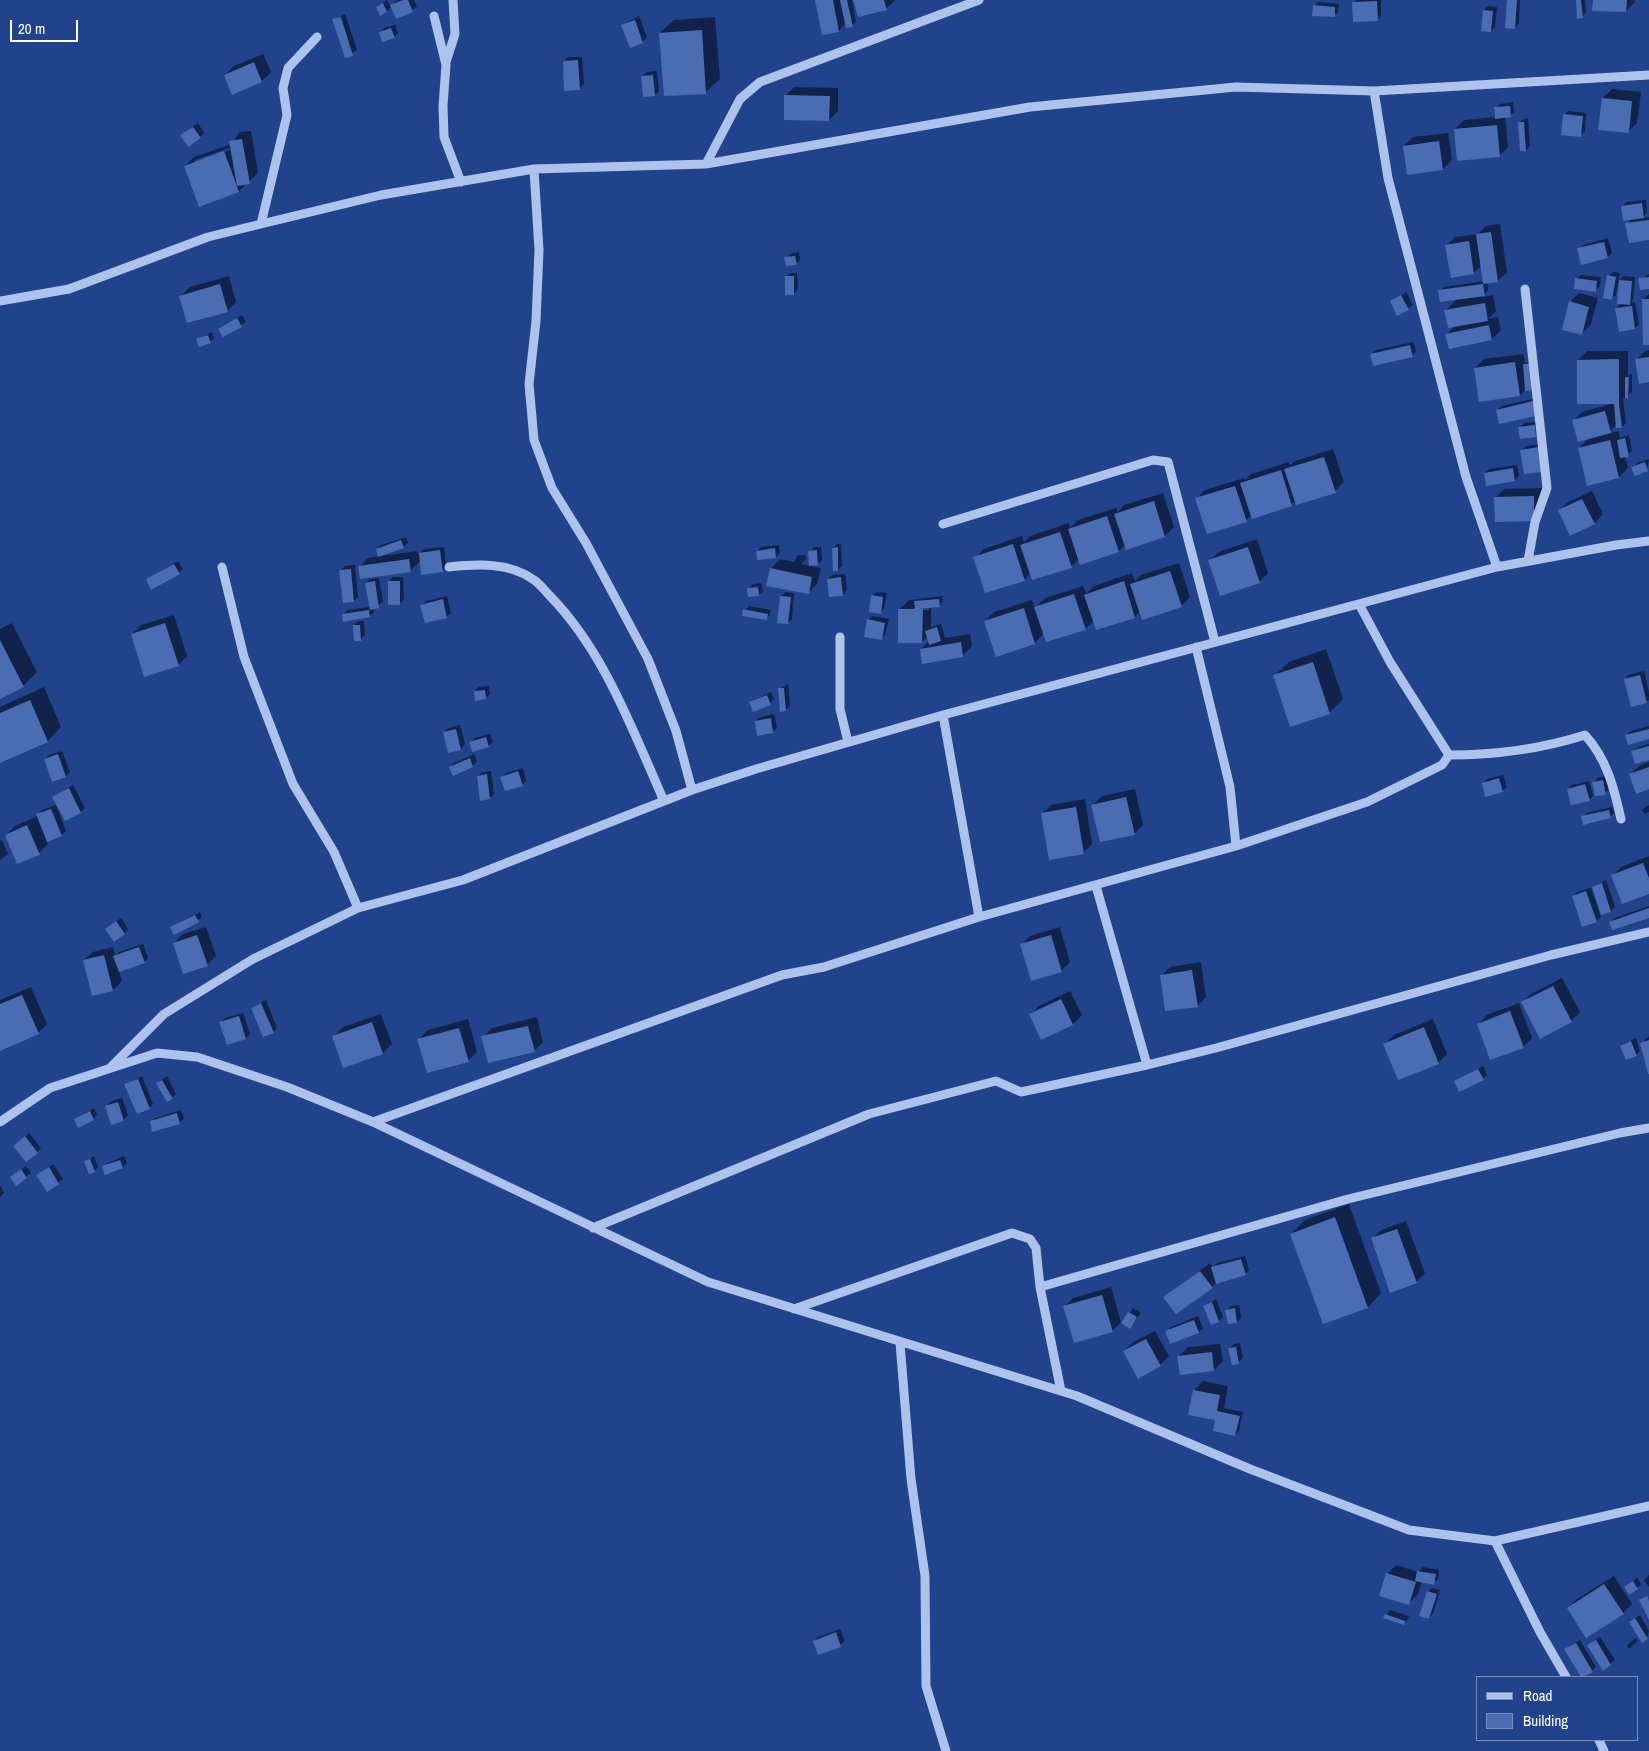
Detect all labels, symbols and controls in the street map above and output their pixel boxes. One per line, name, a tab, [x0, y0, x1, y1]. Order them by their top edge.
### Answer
scale bar	[12, 10, 80, 42]
text: 20 m	[18, 18, 45, 39]
legend	[1476, 1676, 1639, 1741]
text: Road	[1523, 1685, 1552, 1706]
text: Building	[1523, 1710, 1568, 1731]

